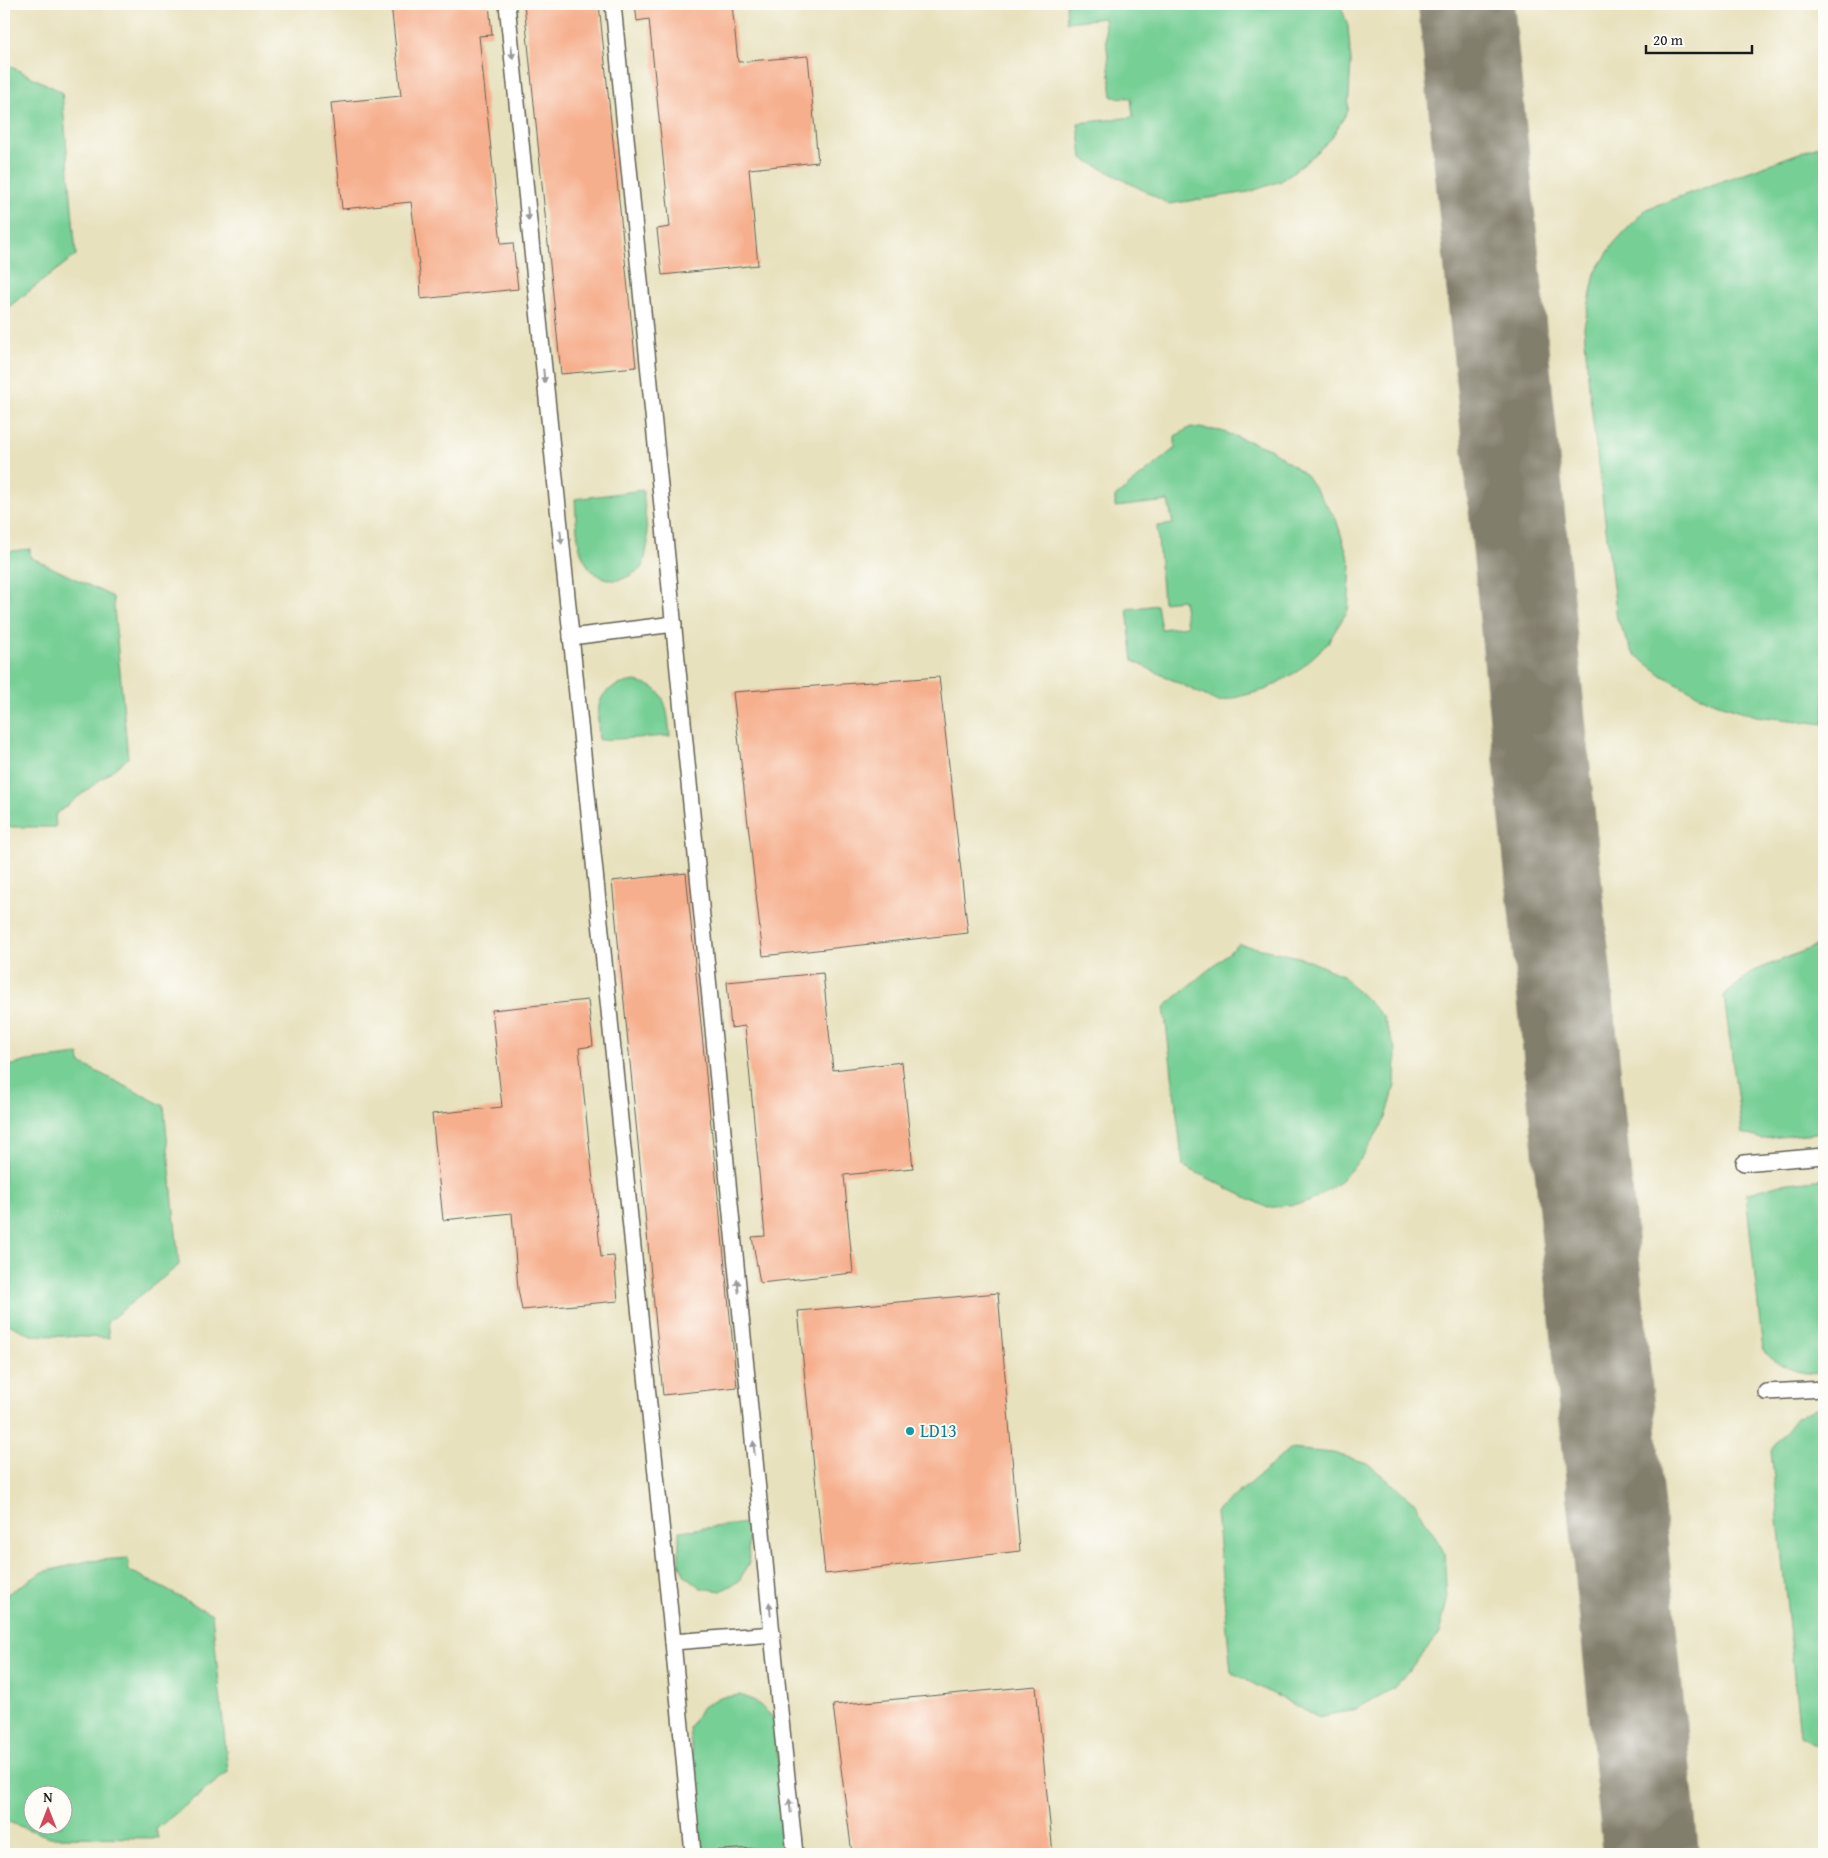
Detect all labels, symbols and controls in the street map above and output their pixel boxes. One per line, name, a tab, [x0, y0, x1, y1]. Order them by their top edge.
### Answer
scale bar	[1646, 22, 1752, 54]
text: 20 m	[1653, 29, 1684, 50]
one-way arrow	[508, 45, 516, 61]
one-way arrow	[524, 206, 532, 222]
one-way arrow	[540, 368, 548, 384]
one-way arrow	[557, 530, 565, 546]
one-way arrow	[734, 1278, 742, 1294]
place label: LD13	[920, 1417, 957, 1444]
marker: LD13	[904, 1425, 916, 1437]
one-way arrow	[750, 1439, 758, 1455]
one-way arrow	[766, 1601, 774, 1617]
north arrow	[22, 1786, 72, 1836]
text: N	[43, 1787, 53, 1807]
one-way arrow	[786, 1797, 794, 1813]

